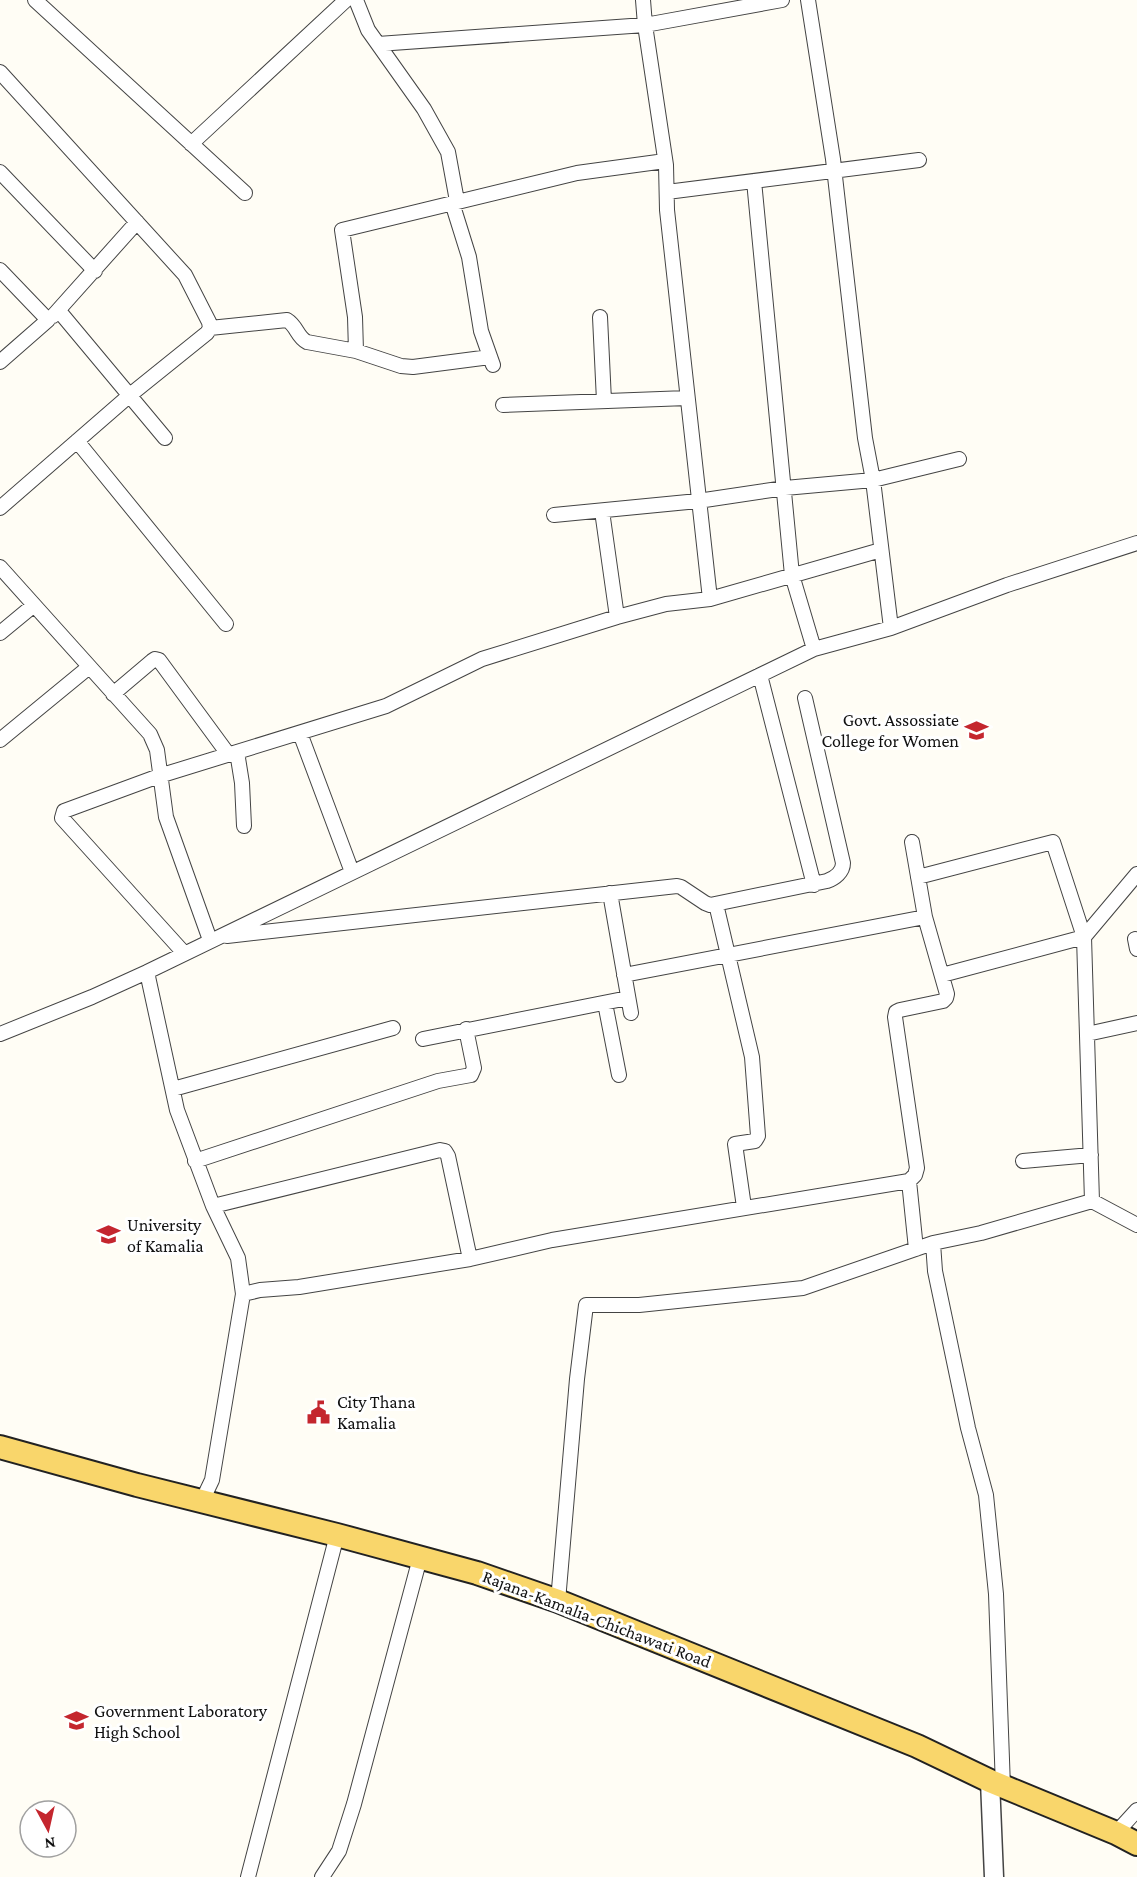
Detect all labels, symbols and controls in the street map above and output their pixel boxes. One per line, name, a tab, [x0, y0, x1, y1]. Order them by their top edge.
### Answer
place label: Govt. Assossiate College for Women	[822, 710, 959, 751]
school or university icon: Govt. Assossiate College for Women	[964, 717, 990, 743]
place label: University of Kamalia	[127, 1215, 204, 1256]
school or university icon: University of Kamalia	[96, 1222, 122, 1248]
place label: City Thana Kamalia	[337, 1392, 416, 1433]
public building icon: City Thana Kamalia	[306, 1399, 332, 1425]
street label: Rajana-Kamalia-Chichawati Road	[479, 1566, 715, 1673]
place label: Government Laboratory High School	[94, 1701, 268, 1742]
school or university icon: Government Laboratory High School	[63, 1708, 89, 1734]
north arrow	[18, 1799, 78, 1859]
text: N	[43, 1834, 57, 1853]

